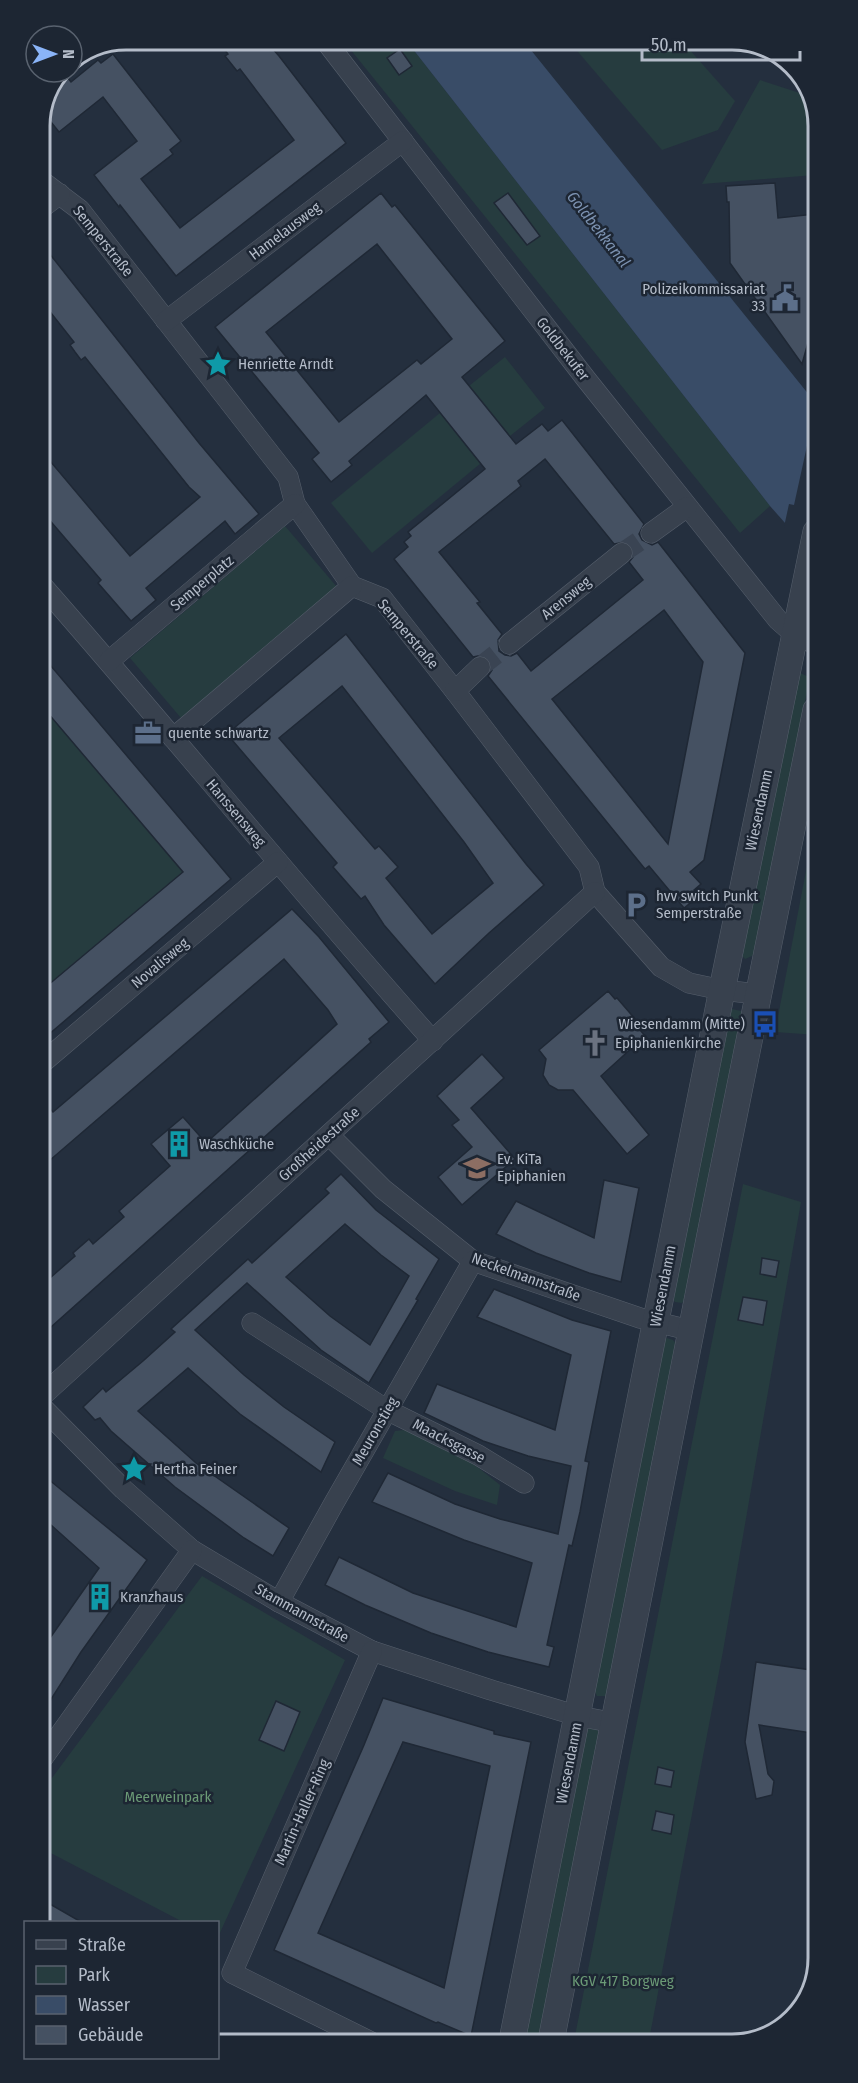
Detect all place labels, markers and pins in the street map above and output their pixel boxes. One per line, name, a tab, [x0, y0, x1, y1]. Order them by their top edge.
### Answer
place label: Polizeikommissariat 33	[642, 280, 765, 315]
public building icon: Polizeikommissariat 33	[770, 283, 800, 313]
place icon: Henriette Arndt	[203, 349, 233, 379]
place label: Henriette Arndt	[238, 355, 333, 373]
office icon: quente schwartz	[133, 718, 163, 748]
place label: quente schwartz	[168, 724, 269, 742]
place label: hvv switch Punkt Semperstraße	[656, 887, 758, 922]
parking icon: hvv switch Punkt Semperstraße	[621, 890, 651, 920]
bus stop icon: Wiesendamm (Mitte)	[750, 1009, 780, 1039]
place label: Wiesendamm (Mitte)	[619, 1015, 745, 1033]
church icon: Epiphanienkirche	[580, 1028, 610, 1058]
place label: Epiphanienkirche	[615, 1034, 721, 1052]
building icon: Waschküche	[164, 1129, 194, 1159]
place label: Waschküche	[199, 1135, 274, 1153]
place label: Ev. KiTa Epiphanien	[497, 1150, 566, 1185]
school or university icon: Ev. KiTa Epiphanien	[462, 1153, 492, 1183]
place icon: Hertha Feiner	[119, 1454, 149, 1484]
place label: Hertha Feiner	[154, 1460, 238, 1478]
building icon: Kranzhaus	[85, 1582, 115, 1612]
place label: Kranzhaus	[120, 1588, 183, 1606]

